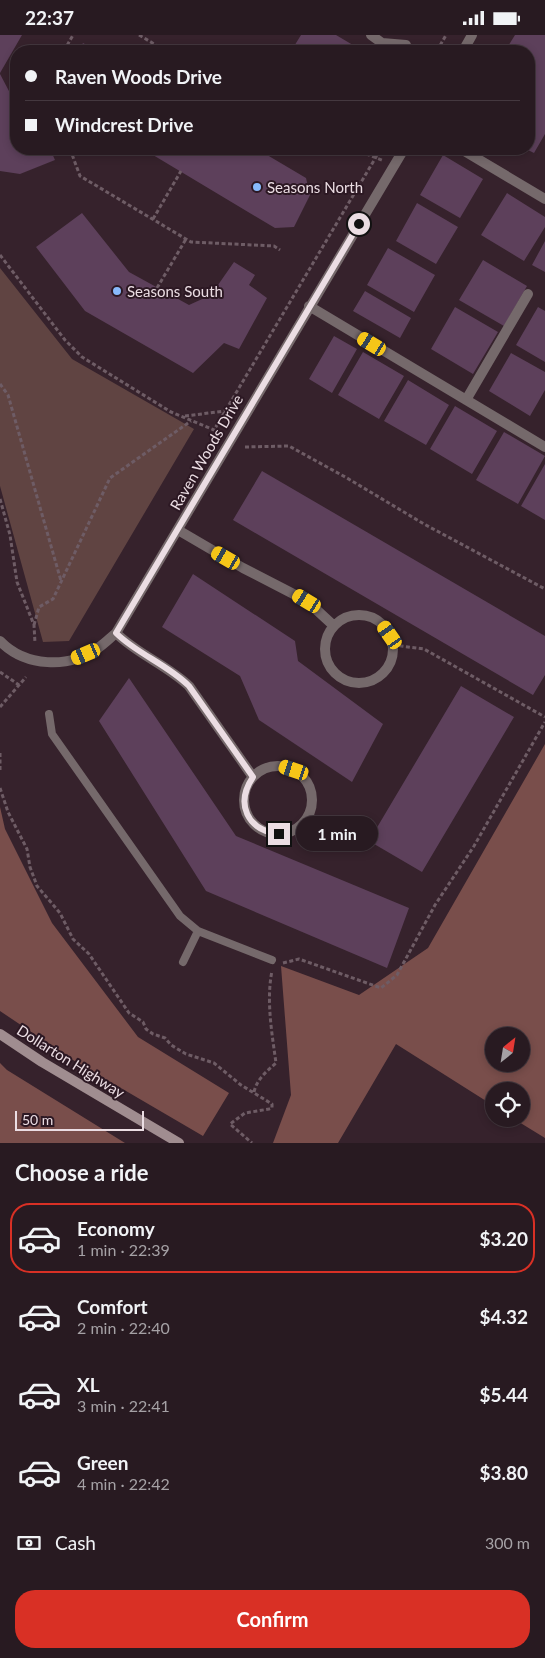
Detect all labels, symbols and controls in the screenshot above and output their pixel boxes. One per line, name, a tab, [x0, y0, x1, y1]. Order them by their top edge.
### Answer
text: 22:37	[25, 6, 74, 29]
text: Raven Woods Drive	[55, 65, 222, 88]
text: Windcrest Drive	[55, 113, 193, 136]
place label: Seasons North	[267, 178, 363, 196]
marker: Seasons North	[251, 181, 263, 193]
route start	[348, 213, 370, 235]
place label: Seasons South	[127, 282, 223, 300]
marker: Seasons South	[111, 285, 123, 297]
car	[355, 330, 388, 358]
street label: Raven Woods Drive	[166, 391, 246, 513]
car	[209, 544, 242, 572]
car	[290, 587, 323, 615]
car	[375, 618, 404, 652]
car	[69, 641, 102, 667]
car	[277, 758, 310, 782]
callout: 1 min	[296, 817, 379, 851]
route end	[268, 823, 290, 845]
text: 1 min	[317, 824, 357, 843]
street label: Dollarton Highway	[14, 1021, 128, 1102]
north arrow	[485, 1027, 530, 1073]
map controls	[485, 1027, 530, 1127]
button: locate	[485, 1082, 530, 1127]
scale bar	[15, 1108, 144, 1131]
text: 50 m	[22, 1111, 53, 1128]
text: Choose a ride	[15, 1159, 149, 1186]
icon: car	[17, 1216, 62, 1261]
text: Economy	[77, 1217, 155, 1240]
text: $3.20	[479, 1227, 528, 1250]
text: 1 min · 22:39	[77, 1240, 170, 1259]
icon: car	[17, 1294, 62, 1339]
text: Comfort	[77, 1295, 148, 1318]
text: $4.32	[479, 1305, 528, 1328]
text: 2 min · 22:40	[77, 1318, 170, 1337]
icon: car	[17, 1372, 62, 1417]
text: XL	[77, 1373, 100, 1396]
text: $5.44	[479, 1383, 528, 1406]
text: 3 min · 22:41	[77, 1396, 170, 1415]
icon: car	[17, 1450, 62, 1495]
text: Green	[77, 1451, 128, 1474]
text: $3.80	[479, 1461, 528, 1484]
text: 4 min · 22:42	[77, 1474, 170, 1493]
icon: cash	[15, 1529, 43, 1557]
text: Cash	[55, 1531, 96, 1554]
text: 300 m	[485, 1533, 530, 1552]
button: Confirm	[15, 1590, 530, 1648]

